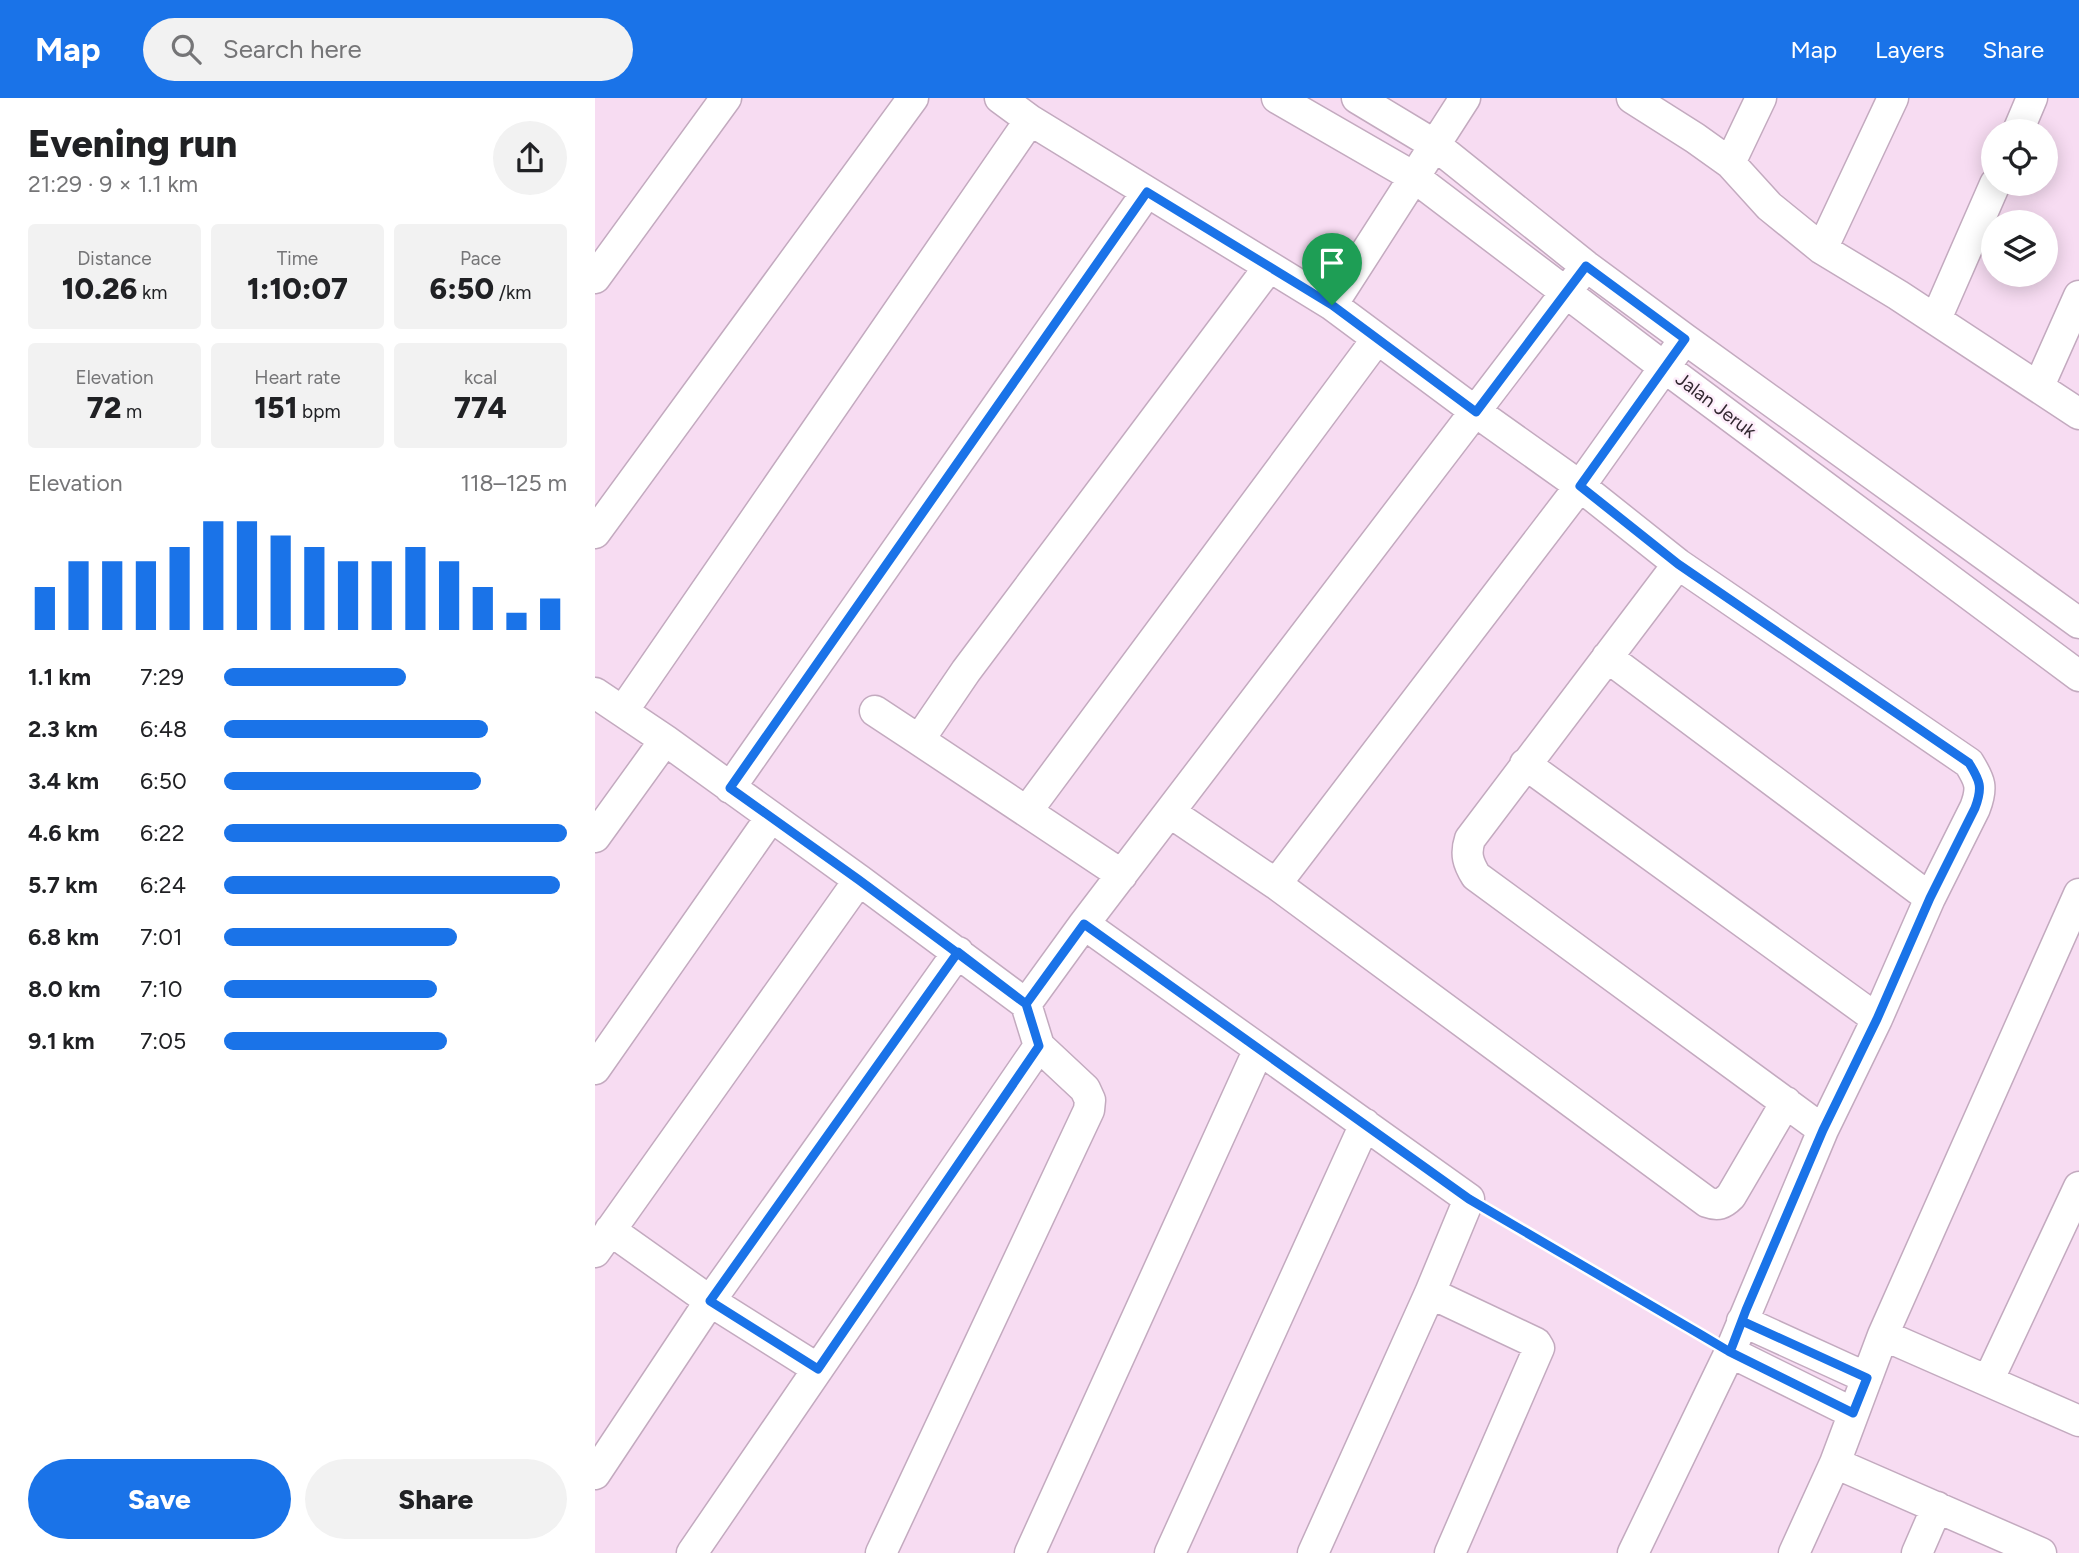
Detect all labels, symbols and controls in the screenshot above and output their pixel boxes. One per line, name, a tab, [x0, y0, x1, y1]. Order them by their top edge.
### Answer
search box	[143, 18, 633, 81]
text: Map	[35, 30, 101, 69]
icon: search	[167, 30, 205, 68]
text: Search here	[223, 33, 362, 65]
text: Map	[1790, 35, 1837, 64]
text: Layers	[1875, 35, 1944, 64]
text: Share	[1982, 35, 2044, 64]
map controls	[1981, 119, 2058, 287]
button: locate	[1981, 119, 2058, 196]
text: Evening run	[28, 121, 237, 167]
button: share	[493, 121, 567, 195]
text: 21:29 · 9 × 1.1 km	[28, 170, 198, 198]
button: layers	[1981, 210, 2058, 287]
pin	[1302, 233, 1362, 305]
icon: arrive	[1313, 244, 1351, 282]
text: Distance	[77, 247, 152, 270]
text: Time	[277, 247, 318, 270]
text: Pace	[460, 247, 501, 270]
text: 10.26	[62, 270, 137, 307]
text: 1:10:07	[247, 270, 348, 307]
text: 6:50	[430, 270, 494, 307]
text: km	[137, 281, 167, 304]
text: /km	[494, 281, 531, 304]
text: Elevation	[75, 366, 154, 389]
text: Heart rate	[254, 366, 341, 389]
text: kcal	[464, 366, 497, 389]
street label: Jalan Jeruk	[1671, 367, 1761, 443]
text: 72	[87, 389, 121, 426]
text: 151	[254, 389, 297, 426]
text: 774	[454, 389, 507, 426]
text: m	[121, 400, 142, 423]
text: bpm	[297, 400, 341, 423]
text: Elevation	[28, 469, 123, 497]
text: 118–125 m	[460, 469, 567, 497]
text: 1.1 km	[28, 663, 91, 691]
text: 7:29	[140, 663, 184, 691]
text: 2.3 km	[28, 715, 98, 743]
text: 6:48	[140, 715, 187, 743]
text: 3.4 km	[28, 767, 99, 795]
text: 6:50	[140, 767, 187, 795]
text: 4.6 km	[28, 819, 100, 847]
text: 6:22	[140, 819, 185, 847]
text: 5.7 km	[28, 871, 98, 899]
text: 6:24	[140, 871, 186, 899]
text: 6.8 km	[28, 923, 99, 951]
text: 7:01	[140, 923, 182, 951]
text: 8.0 km	[28, 975, 101, 1003]
text: 7:10	[140, 975, 182, 1003]
text: 9.1 km	[28, 1027, 95, 1055]
text: 7:05	[140, 1027, 186, 1055]
button: Save	[28, 1459, 291, 1539]
button: Share	[305, 1459, 567, 1539]

